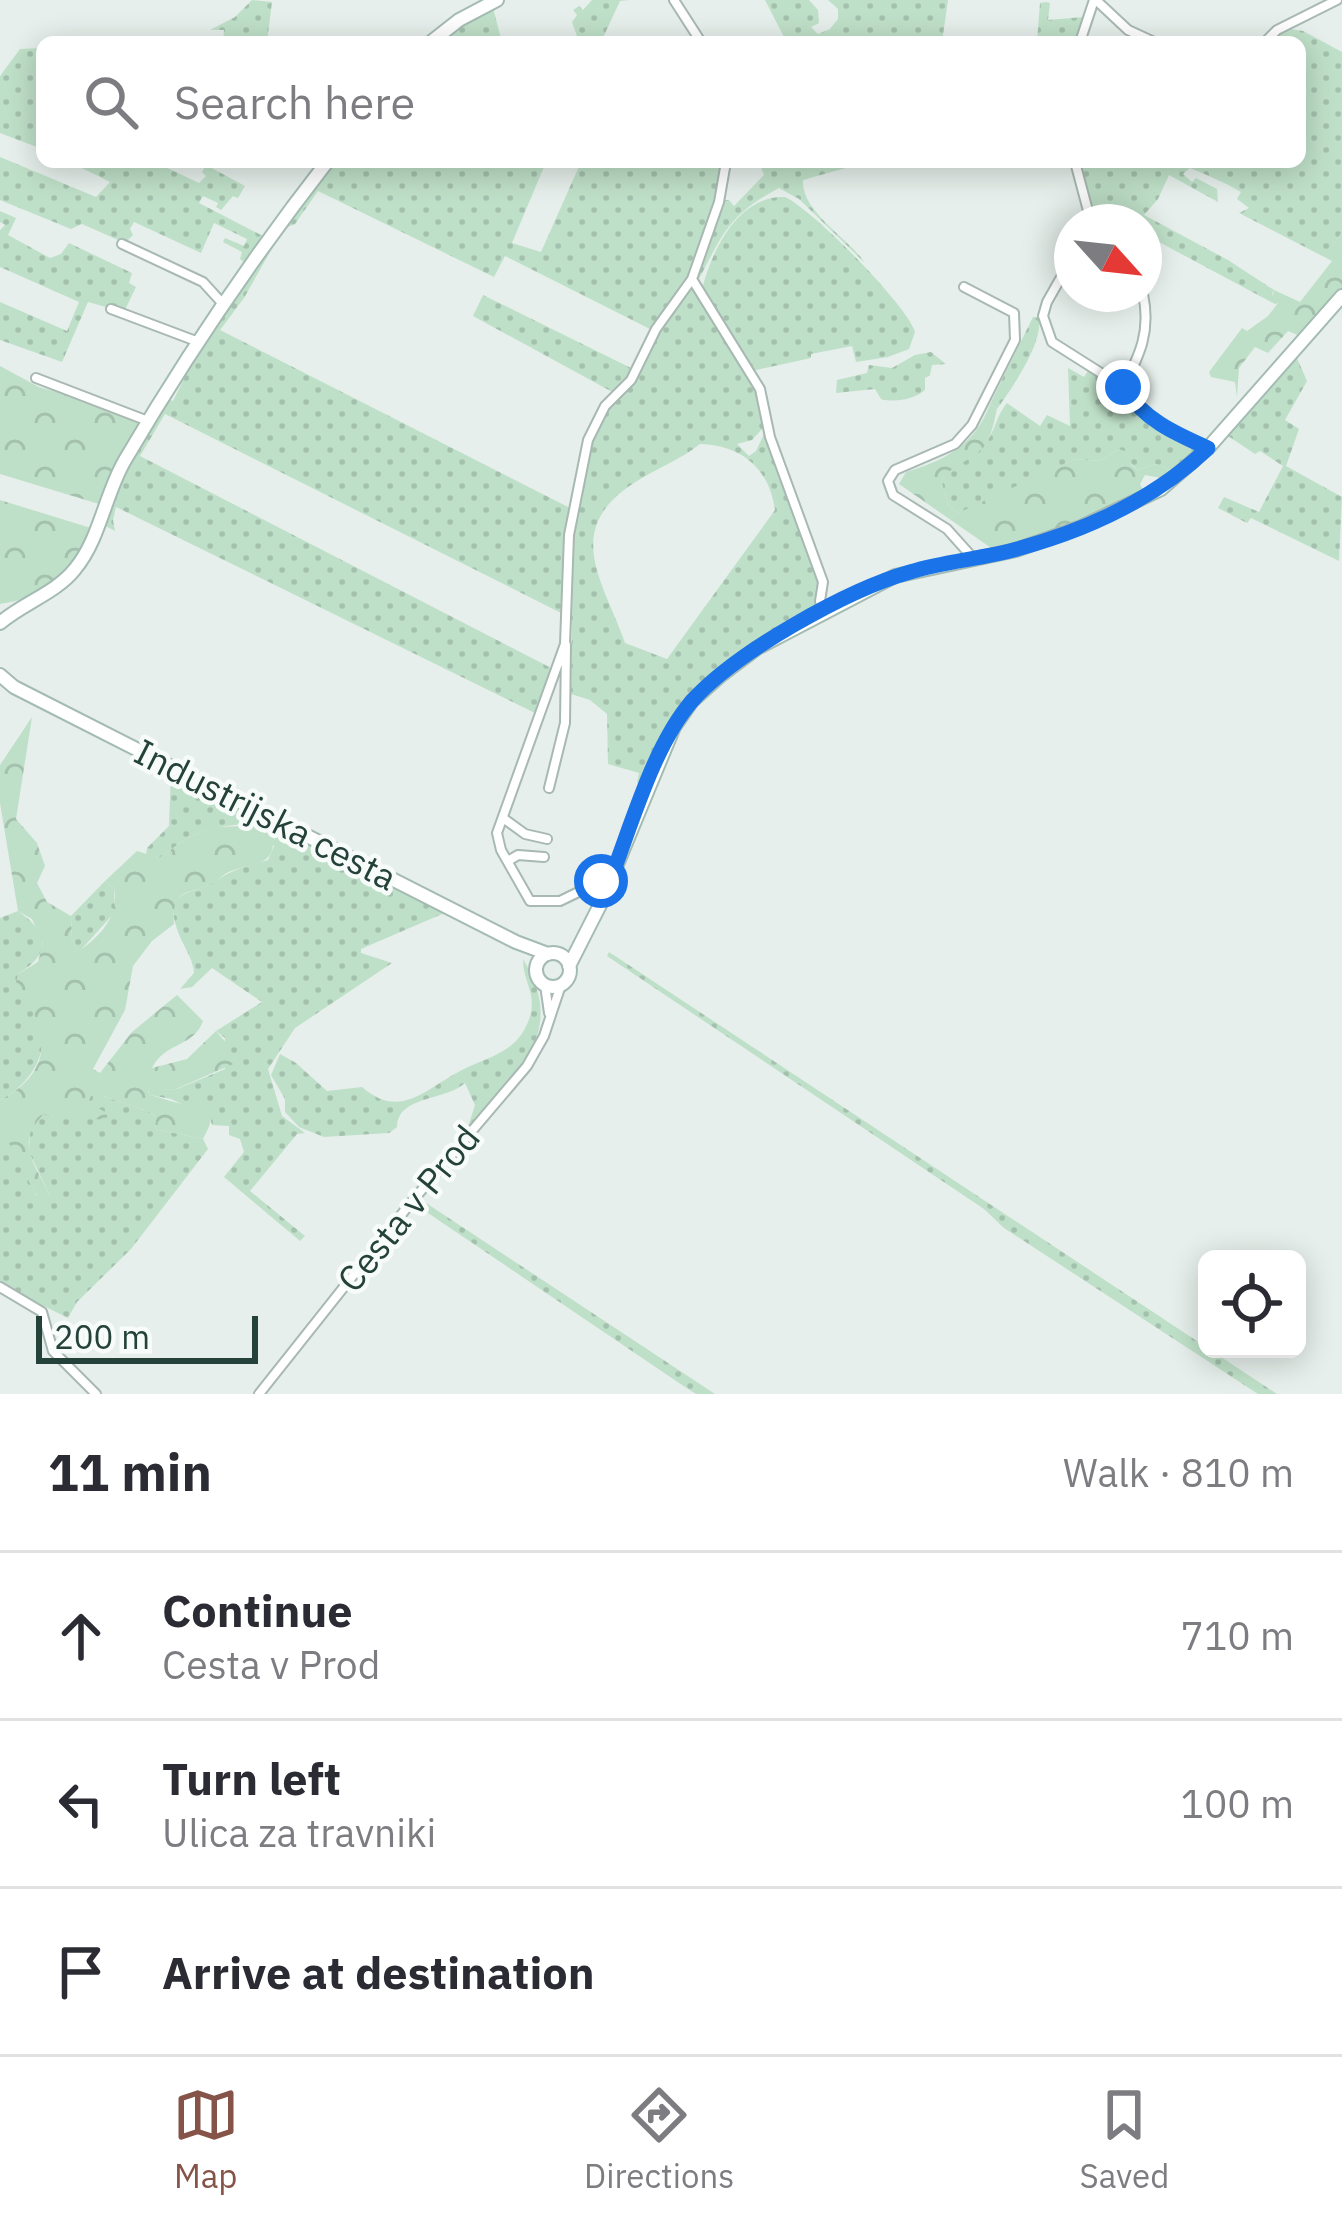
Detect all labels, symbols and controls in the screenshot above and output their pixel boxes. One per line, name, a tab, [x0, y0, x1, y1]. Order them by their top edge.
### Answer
search box	[36, 36, 1306, 168]
icon: search	[78, 69, 144, 135]
text: Search here	[174, 73, 415, 131]
north arrow	[1054, 204, 1162, 312]
route end	[1096, 360, 1150, 414]
street label: Industrijska cesta	[127, 728, 405, 900]
route start	[574, 854, 628, 908]
street label: Cesta v Prod	[326, 1115, 490, 1301]
map controls	[1198, 1250, 1306, 1358]
button: locate	[1198, 1250, 1306, 1358]
scale bar	[36, 1310, 258, 1363]
text: 200 m	[54, 1315, 150, 1358]
text: 11 min	[48, 1439, 212, 1505]
text: Walk · 810 m	[1063, 1447, 1294, 1498]
text: Continue	[162, 1581, 353, 1639]
icon: ahead	[48, 1603, 114, 1669]
text: 710 m	[1181, 1610, 1294, 1661]
text: Cesta v Prod	[162, 1639, 380, 1690]
text: Turn left	[162, 1749, 341, 1807]
icon: left	[48, 1771, 114, 1837]
text: 100 m	[1181, 1778, 1294, 1829]
text: Ulica za travniki	[162, 1807, 436, 1858]
icon: arrive	[48, 1939, 114, 2005]
text: Arrive at destination	[162, 1943, 595, 2001]
tab: Map	[173, 2082, 239, 2197]
tab: Directions	[584, 2082, 734, 2197]
tab: Saved	[1080, 2082, 1169, 2197]

